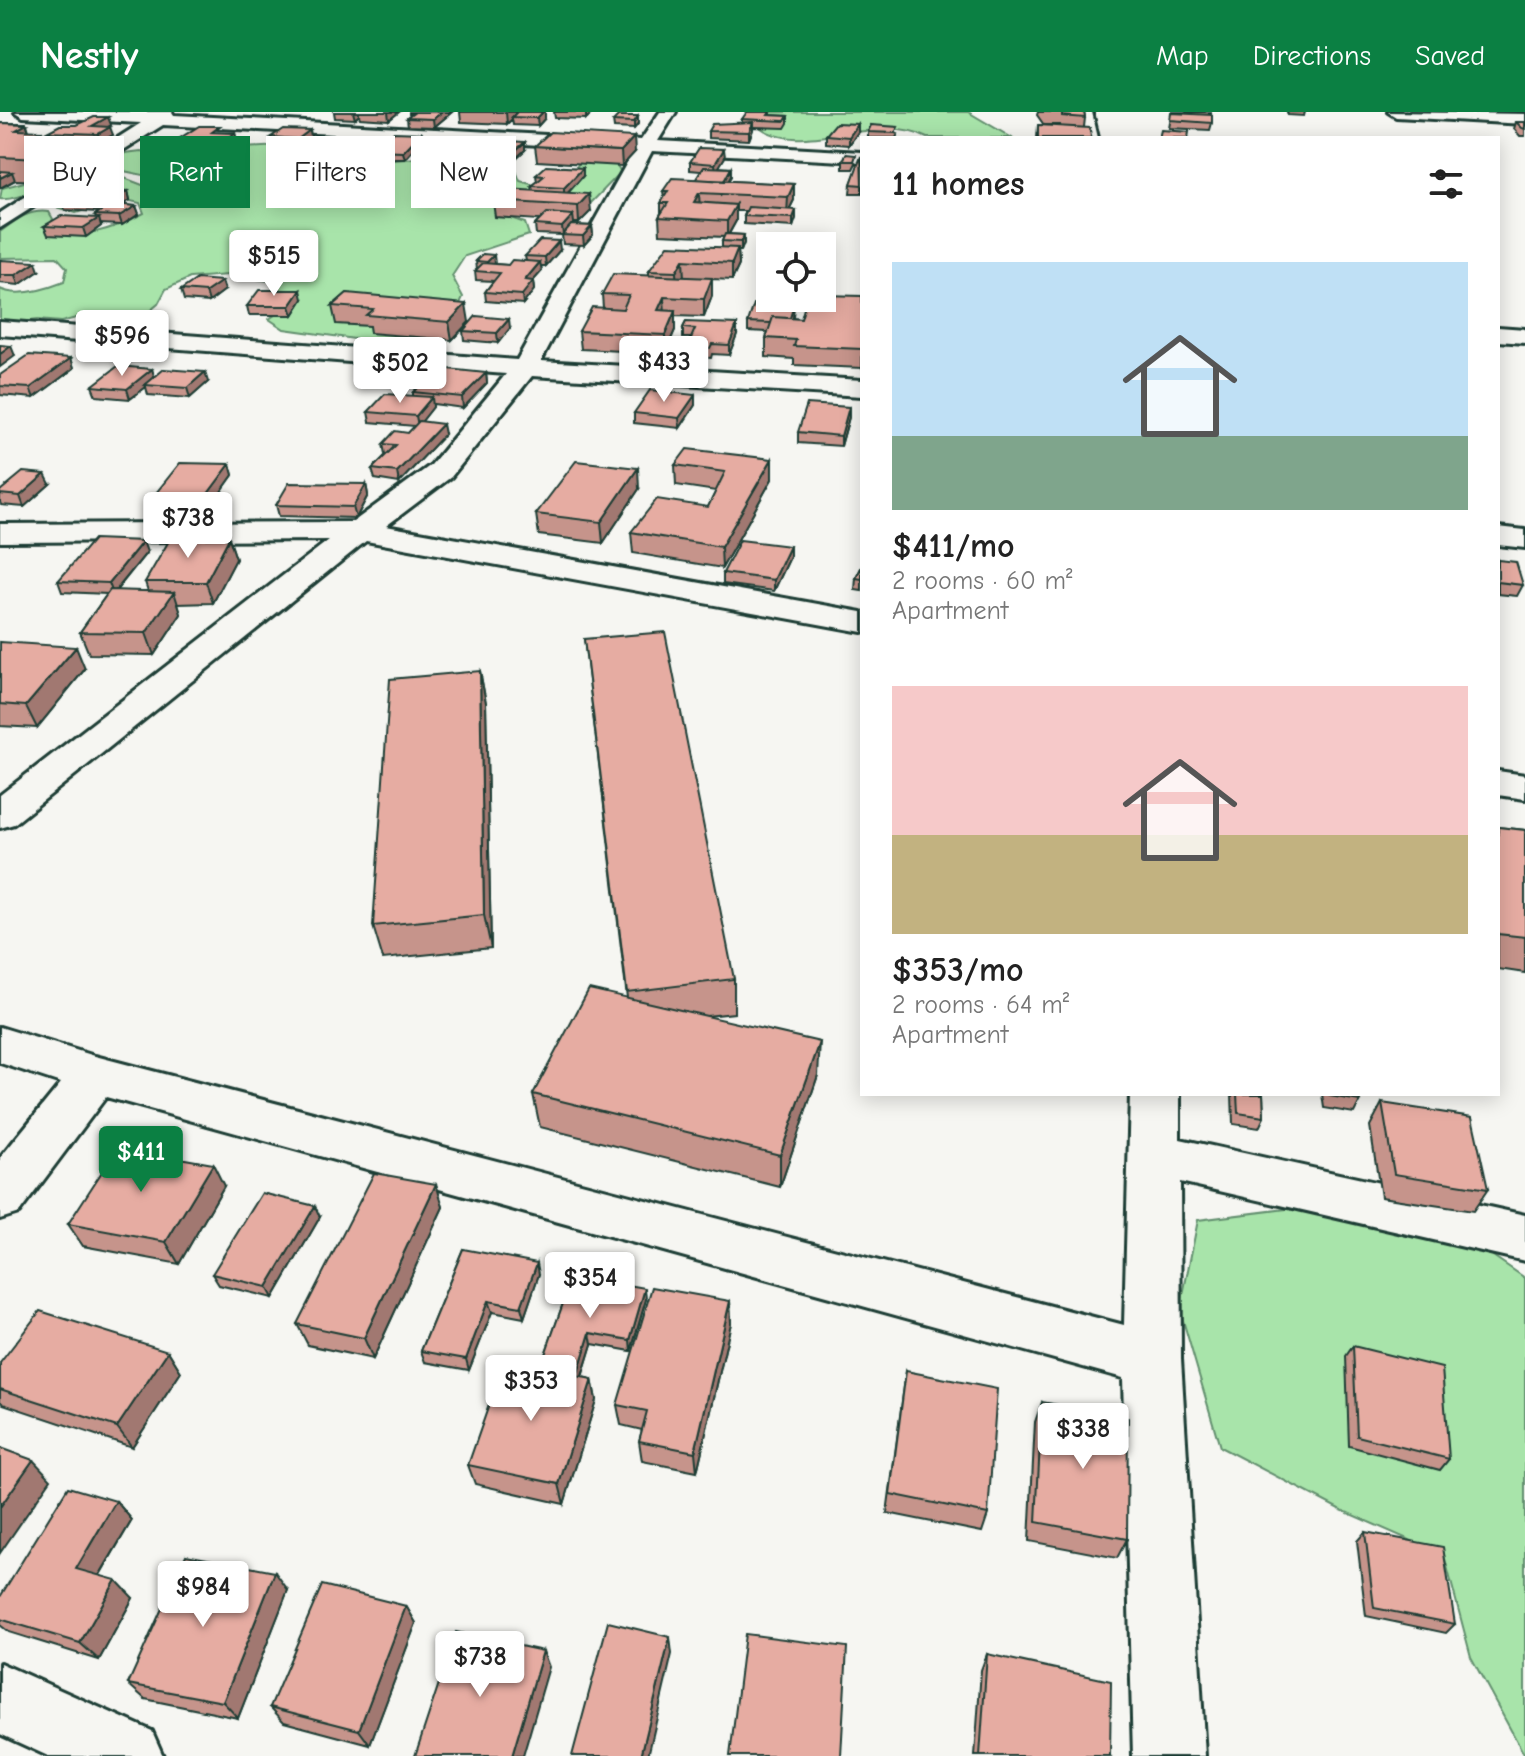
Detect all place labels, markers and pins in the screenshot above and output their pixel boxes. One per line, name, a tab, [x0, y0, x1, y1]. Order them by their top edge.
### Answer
pin: $515	[227, 230, 321, 298]
pin: $596	[75, 310, 169, 378]
pin: $433	[617, 336, 711, 404]
pin: $502	[353, 337, 447, 405]
pin: $738	[141, 492, 235, 560]
pin: $411	[94, 1126, 188, 1194]
pin: $354	[543, 1252, 637, 1320]
pin: $353	[484, 1355, 578, 1423]
pin: $338	[1036, 1403, 1130, 1471]
pin: $984	[156, 1561, 250, 1629]
pin: $738	[433, 1631, 527, 1699]

